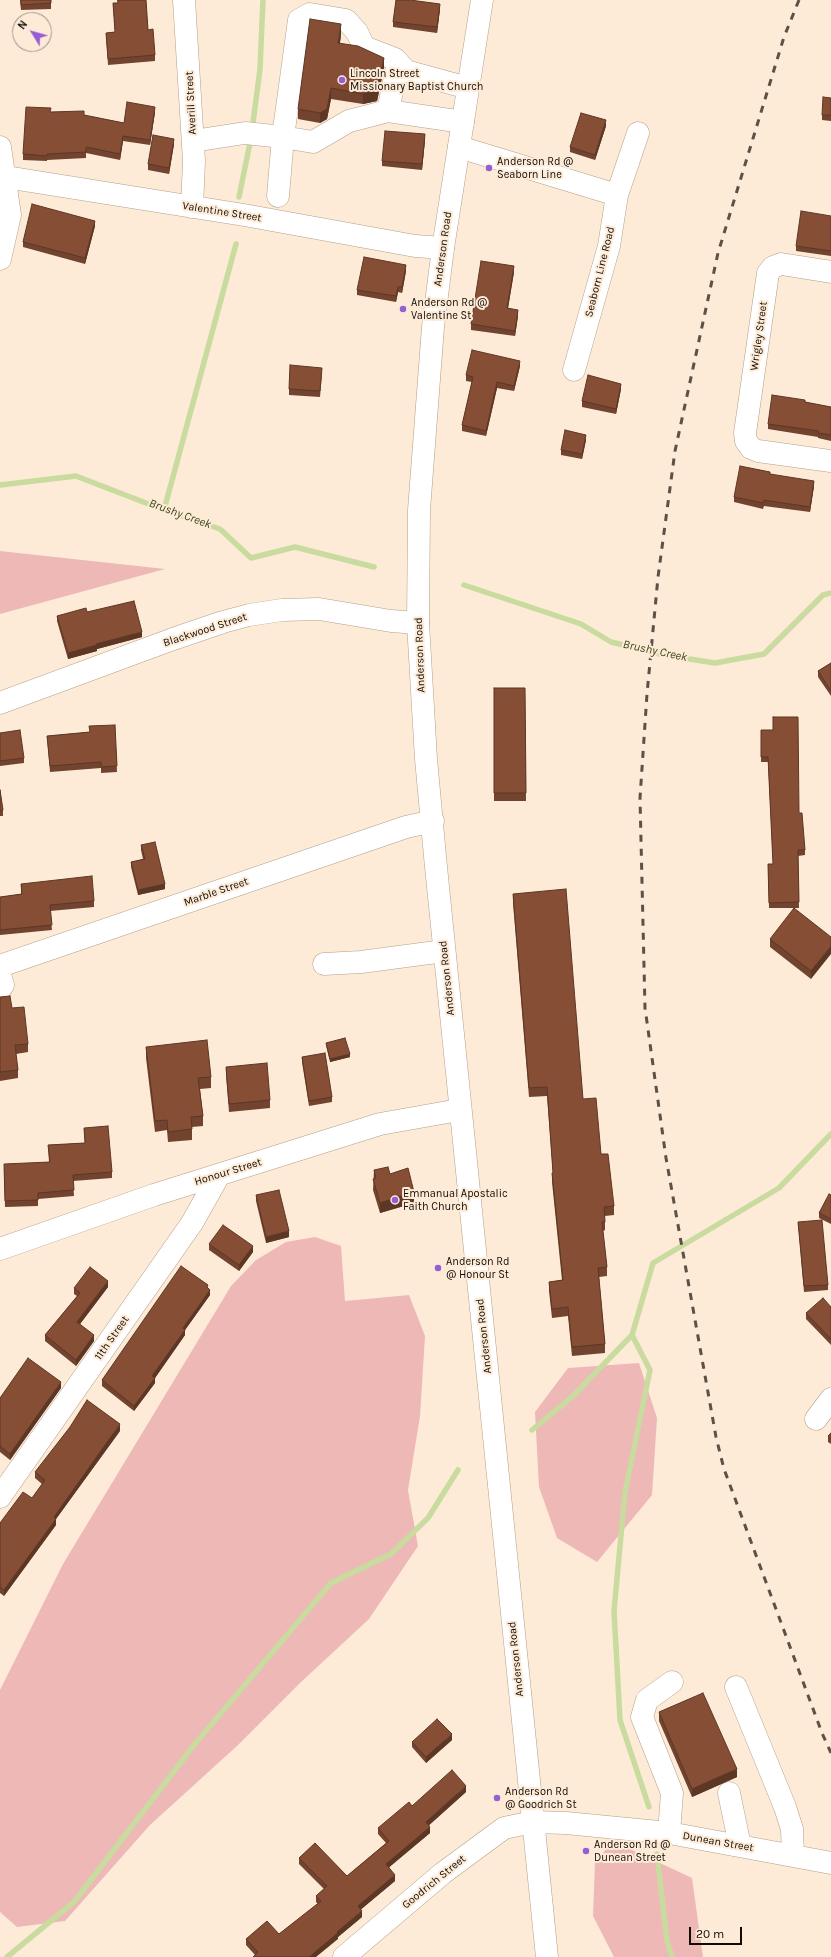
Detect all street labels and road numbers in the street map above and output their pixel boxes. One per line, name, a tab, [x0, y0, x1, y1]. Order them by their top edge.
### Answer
street label: Averill Street	[183, 71, 199, 135]
street label: Valentine Street	[182, 199, 262, 225]
street label: Anderson Road	[431, 211, 455, 287]
street label: Seaborn Line Road	[582, 225, 618, 319]
street label: Wrigley Street	[748, 301, 770, 371]
street label: Blackwood Street	[162, 610, 248, 650]
street label: Anderson Road	[412, 617, 428, 693]
street label: Marble Street	[182, 875, 250, 909]
street label: Anderson Road	[436, 940, 458, 1016]
street label: Honour Street	[193, 1156, 263, 1188]
street label: Anderson Road	[473, 1298, 495, 1374]
street label: 11th Street	[92, 1313, 132, 1363]
street label: Anderson Road	[505, 1621, 527, 1697]
street label: Dunean Street	[682, 1829, 754, 1855]
street label: Goodrich Street	[400, 1852, 468, 1912]

